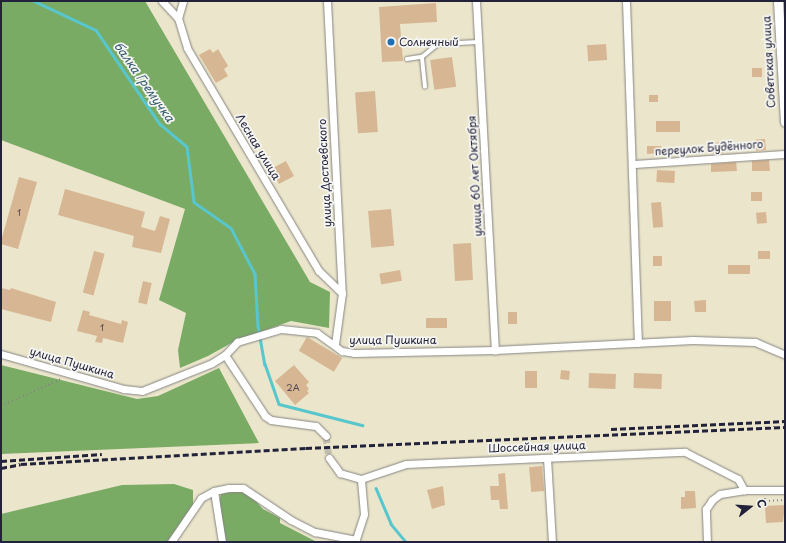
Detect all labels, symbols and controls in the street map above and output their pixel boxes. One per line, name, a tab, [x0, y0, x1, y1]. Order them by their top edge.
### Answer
street label: Советская улица	[760, 15, 778, 109]
place label: Солнечный	[399, 35, 459, 49]
marker: Солнечный	[386, 37, 396, 47]
water label: балка Гремучка	[111, 39, 177, 125]
street label: Лесная улица	[233, 111, 283, 183]
street label: улица 60 лет Октября	[465, 115, 485, 237]
street label: улица Достоевского	[316, 118, 334, 228]
street label: переулок Будённого	[654, 138, 764, 158]
house number: 1	[17, 207, 21, 217]
house number: 1	[100, 322, 104, 332]
street label: улица Пушкина	[349, 333, 437, 347]
street label: улица Пушкина	[28, 345, 116, 381]
house number: 2А	[286, 382, 300, 392]
street label: Шоссейная улица	[488, 439, 586, 455]
north arrow	[730, 487, 770, 527]
text: С	[753, 497, 771, 510]

